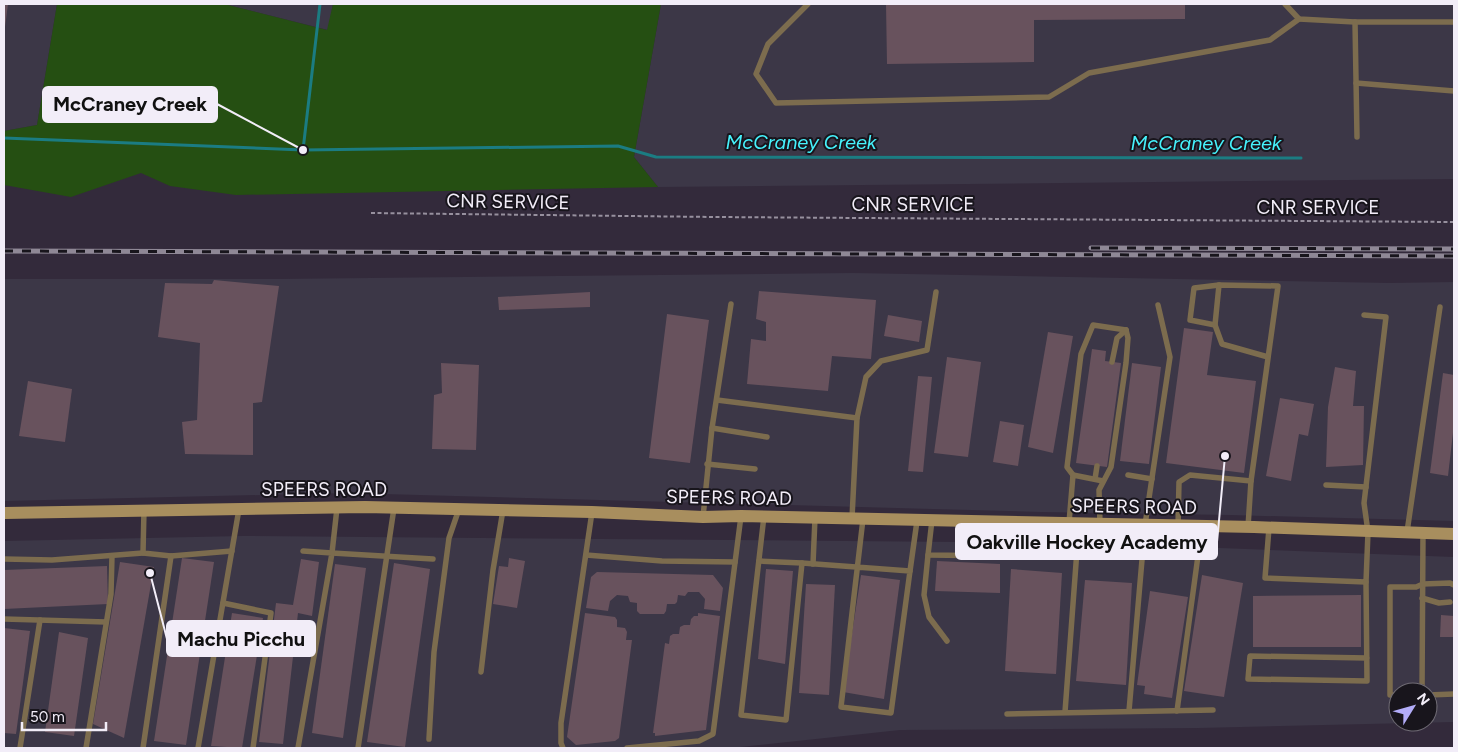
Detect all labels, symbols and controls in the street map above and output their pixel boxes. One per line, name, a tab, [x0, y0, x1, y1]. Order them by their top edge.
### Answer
callout: McCraney Creek	[43, 87, 217, 122]
text: McCraney Creek	[53, 92, 207, 116]
water label: McCraney Creek	[725, 130, 878, 154]
water label: McCraney Creek	[1130, 131, 1283, 155]
street label: CNR SERVICE	[446, 189, 570, 214]
street label: CNR SERVICE	[851, 193, 975, 216]
street label: CNR SERVICE	[1256, 196, 1380, 219]
street label: SPEERS ROAD	[261, 478, 387, 501]
street label: SPEERS ROAD	[666, 485, 792, 510]
street label: SPEERS ROAD	[1071, 494, 1197, 519]
callout: Oakville Hockey Academy	[956, 524, 1217, 559]
text: Oakville Hockey Academy	[966, 530, 1208, 554]
callout: Machu Picchu	[167, 621, 315, 656]
text: Machu Picchu	[177, 627, 305, 651]
north arrow	[1388, 682, 1438, 732]
text: N	[1413, 690, 1433, 709]
scale bar	[22, 700, 106, 732]
text: 50 m	[30, 708, 65, 726]

